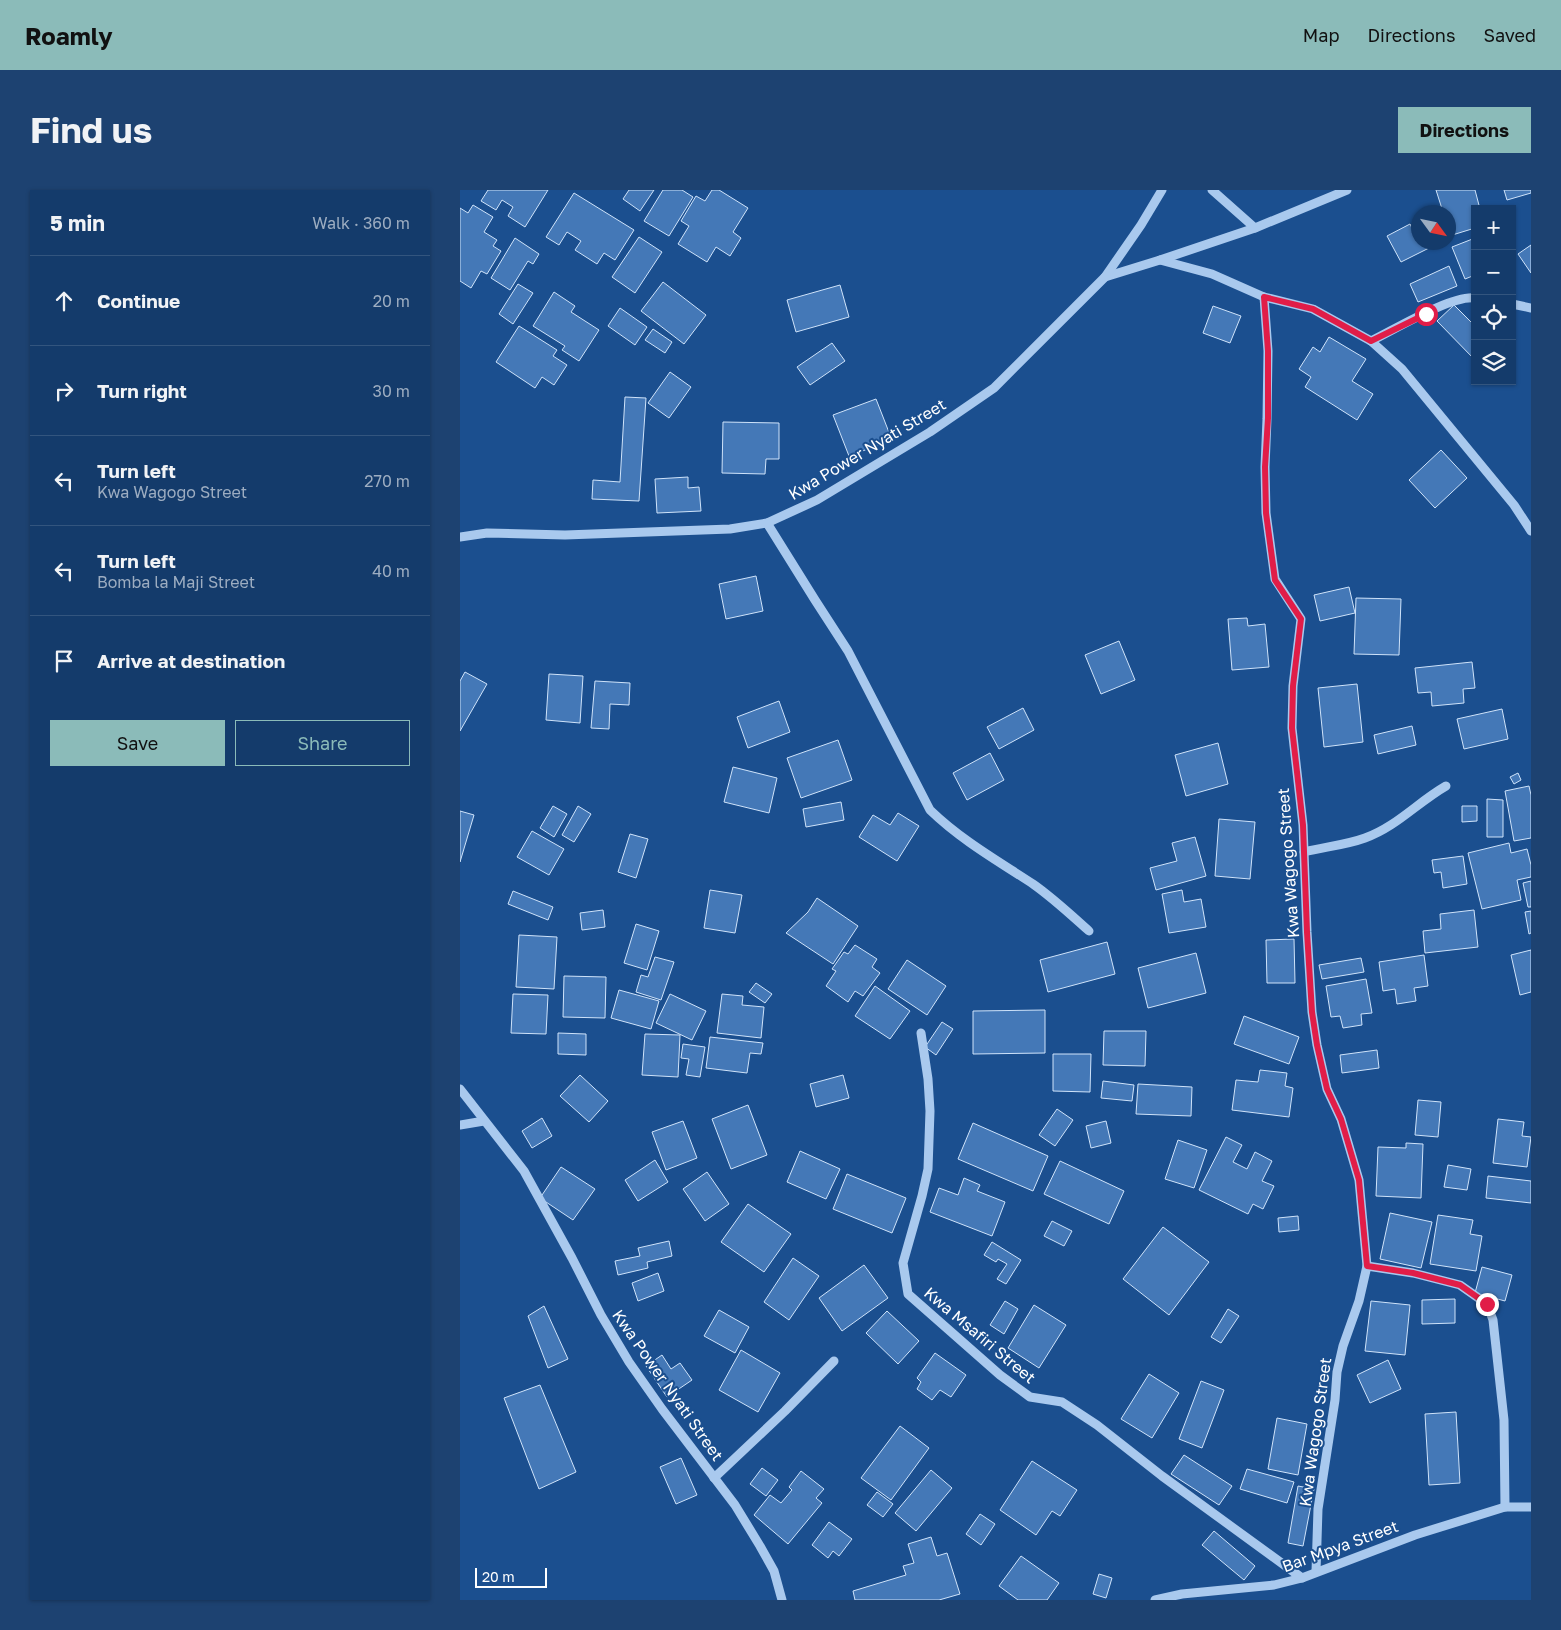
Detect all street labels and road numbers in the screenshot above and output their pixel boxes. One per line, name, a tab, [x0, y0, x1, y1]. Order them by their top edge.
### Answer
street label: Kwa Power Nyati Street	[785, 394, 949, 504]
street label: Kwa Wagogo Street	[1273, 787, 1303, 939]
street label: Kwa Msafiri Street	[920, 1282, 1040, 1388]
street label: Kwa Power Nyati Street	[608, 1306, 728, 1464]
street label: Kwa Wagogo Street	[1295, 1356, 1335, 1508]
street label: Bar Mpya Street	[1279, 1516, 1401, 1576]

